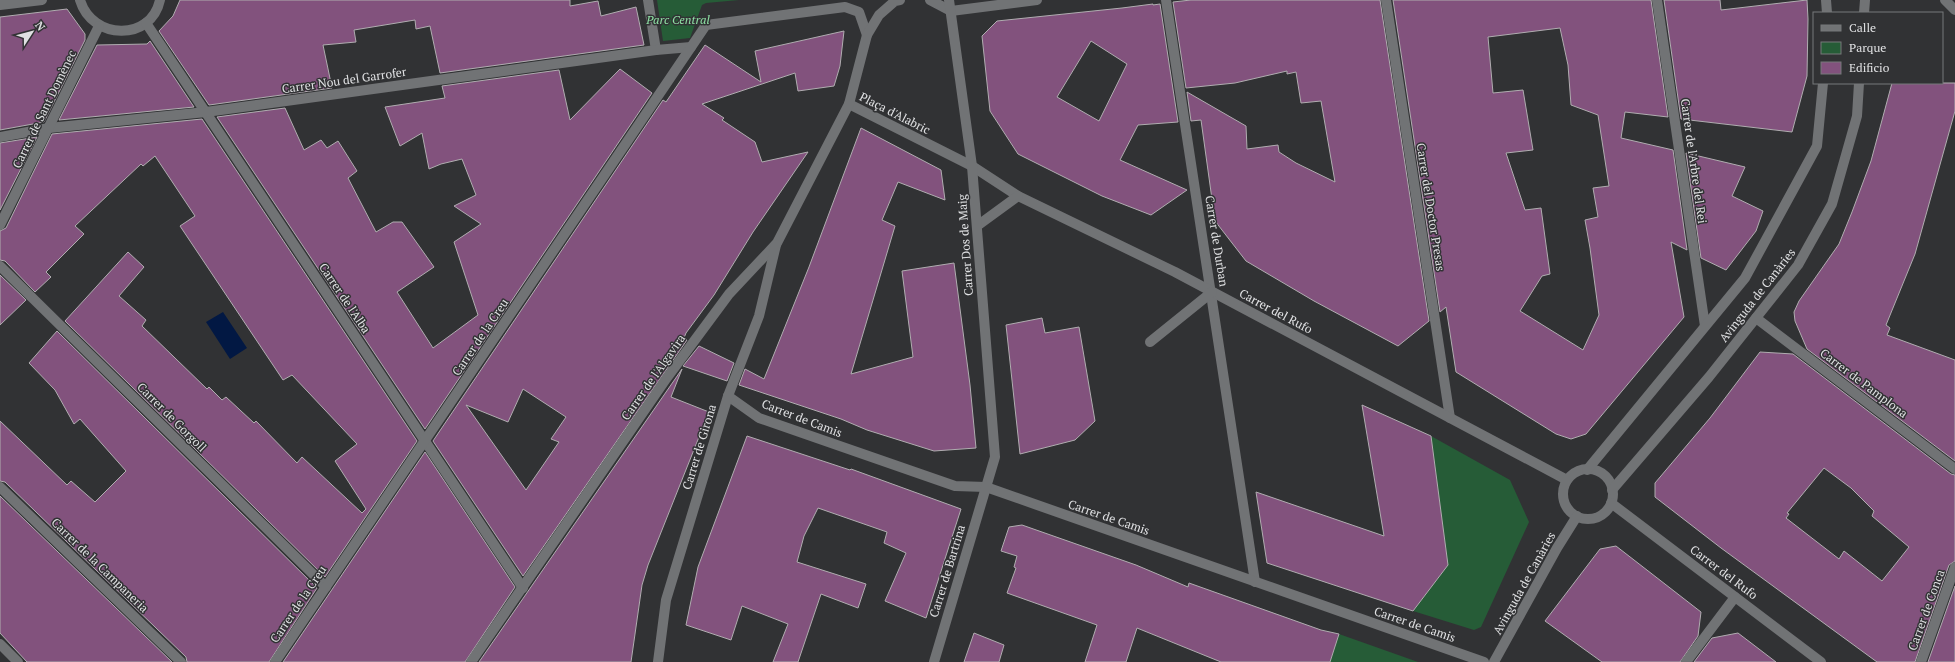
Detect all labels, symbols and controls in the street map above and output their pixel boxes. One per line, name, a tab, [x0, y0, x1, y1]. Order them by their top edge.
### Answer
north arrow	[12, 12, 52, 52]
park label: Parc Central	[645, 12, 711, 27]
legend	[1813, 12, 1943, 84]
text: N	[32, 19, 49, 34]
text: Calle	[1849, 20, 1876, 35]
text: Parque	[1849, 40, 1886, 55]
street label: Carrer de Sant Domènec	[9, 47, 79, 170]
text: Edificio	[1849, 60, 1890, 75]
street label: Carrer Nou del Garrofer	[281, 64, 408, 96]
street label: Plaça d'Alabric	[857, 89, 933, 137]
street label: Carrer de l'Arbre del Rei	[1678, 97, 1710, 225]
street label: Carrer del Doctor Presas	[1413, 142, 1449, 272]
street label: Carrer Dos de Maig	[954, 193, 976, 296]
street label: Carrer de Durban	[1202, 194, 1232, 288]
street label: Avinguda de Canàries	[1716, 245, 1798, 345]
street label: Carrer de l'Alba	[316, 260, 374, 336]
street label: Carrer del Rufo	[1237, 285, 1316, 337]
street label: Carrer de la Creu	[449, 295, 511, 379]
street label: Carrer de l'Algavira	[618, 331, 688, 423]
street label: Carrer de Pamplona	[1817, 345, 1911, 421]
street label: Carrer de Gorgoll	[134, 379, 210, 455]
street label: Carrer de Camis	[760, 396, 844, 440]
street label: Carrer de Girona	[679, 402, 719, 492]
street label: Carrer de Camis	[1066, 496, 1152, 538]
street label: Carrer de la Campaneria	[48, 515, 152, 615]
street label: Carrer de Bartrina	[926, 523, 968, 619]
street label: Avinguda de Canàries	[1490, 529, 1558, 637]
street label: Carrer del Rufo	[1687, 542, 1761, 603]
street label: Carrer de la Creu	[267, 562, 329, 646]
street label: Carrer de Conca	[1904, 567, 1948, 653]
street label: Carrer de Camis	[1372, 603, 1458, 645]

